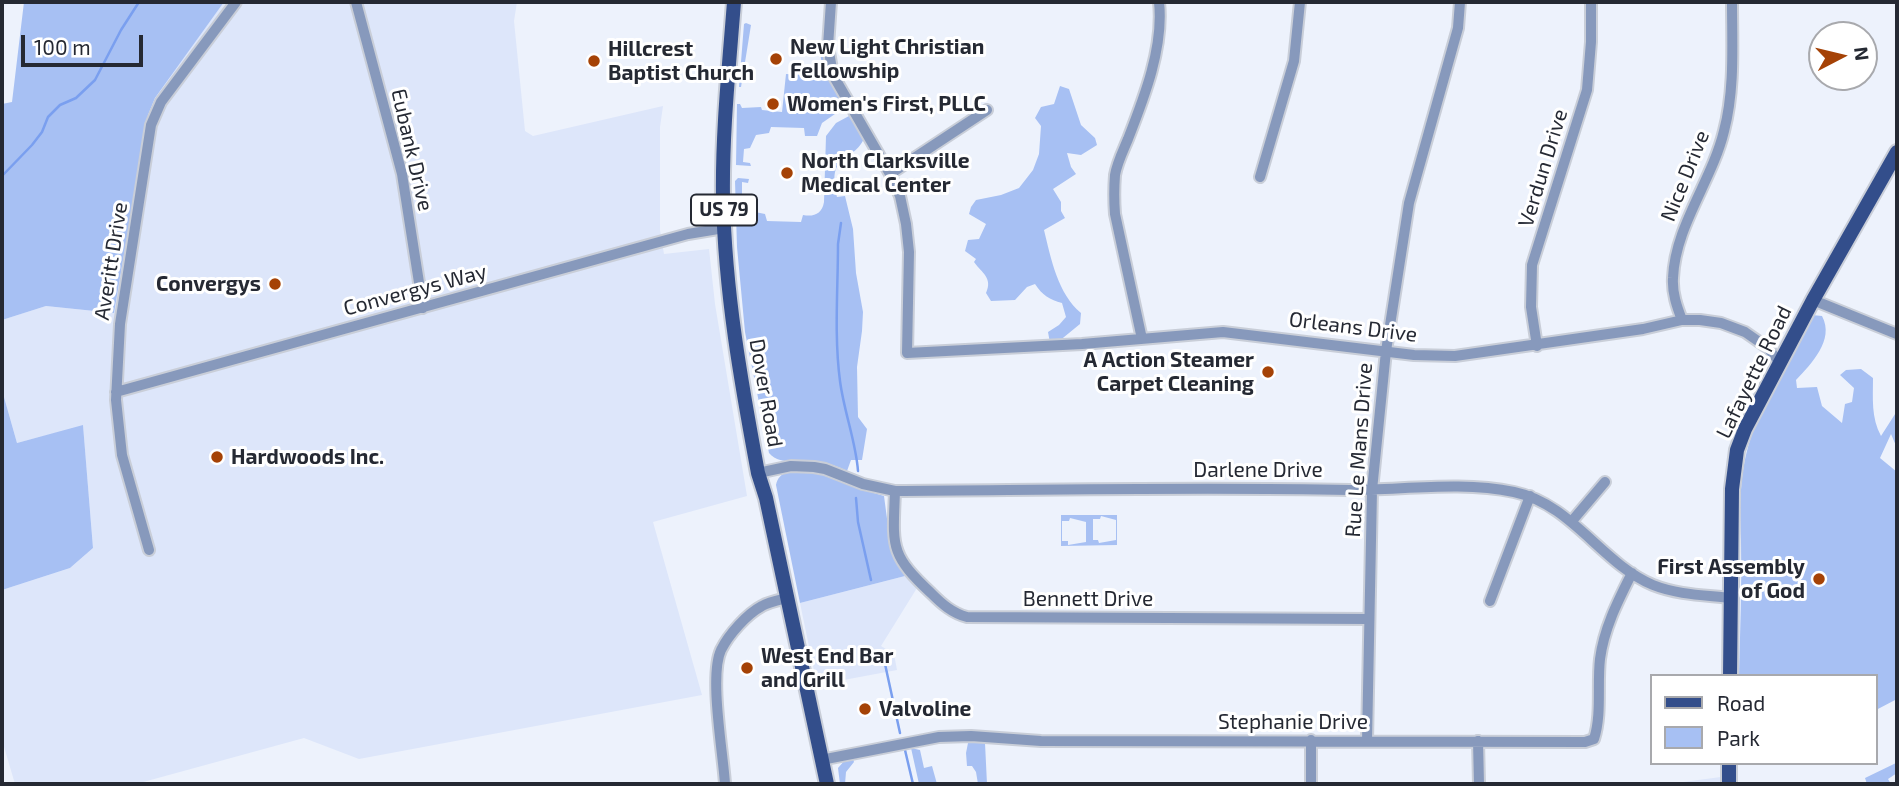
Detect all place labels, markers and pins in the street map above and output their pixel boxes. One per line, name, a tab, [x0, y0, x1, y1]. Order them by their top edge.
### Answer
place label: New Light Christian Fellowship	[790, 34, 984, 84]
place label: Hillcrest Baptist Church	[608, 36, 754, 86]
marker: New Light Christian Fellowship	[768, 51, 784, 67]
marker: Hillcrest Baptist Church	[586, 53, 602, 69]
place label: Women's First, PLLC	[787, 91, 986, 117]
marker: Women's First, PLLC	[765, 96, 781, 112]
place label: North Clarksville Medical Center	[801, 148, 970, 198]
marker: North Clarksville Medical Center	[779, 165, 795, 181]
place label: Convergys	[156, 271, 261, 297]
marker: Convergys	[267, 276, 283, 292]
place label: A Action Steamer Carpet Cleaning	[1083, 347, 1254, 397]
marker: A Action Steamer Carpet Cleaning	[1260, 364, 1276, 380]
place label: Hardwoods Inc.	[231, 444, 384, 470]
marker: Hardwoods Inc.	[209, 449, 225, 465]
place label: First Assembly of God	[1657, 554, 1805, 604]
marker: First Assembly of God	[1811, 571, 1827, 587]
place label: West End Bar and Grill	[761, 643, 893, 693]
marker: West End Bar and Grill	[739, 660, 755, 676]
place label: Valvoline	[879, 696, 971, 722]
marker: Valvoline	[857, 701, 873, 717]

